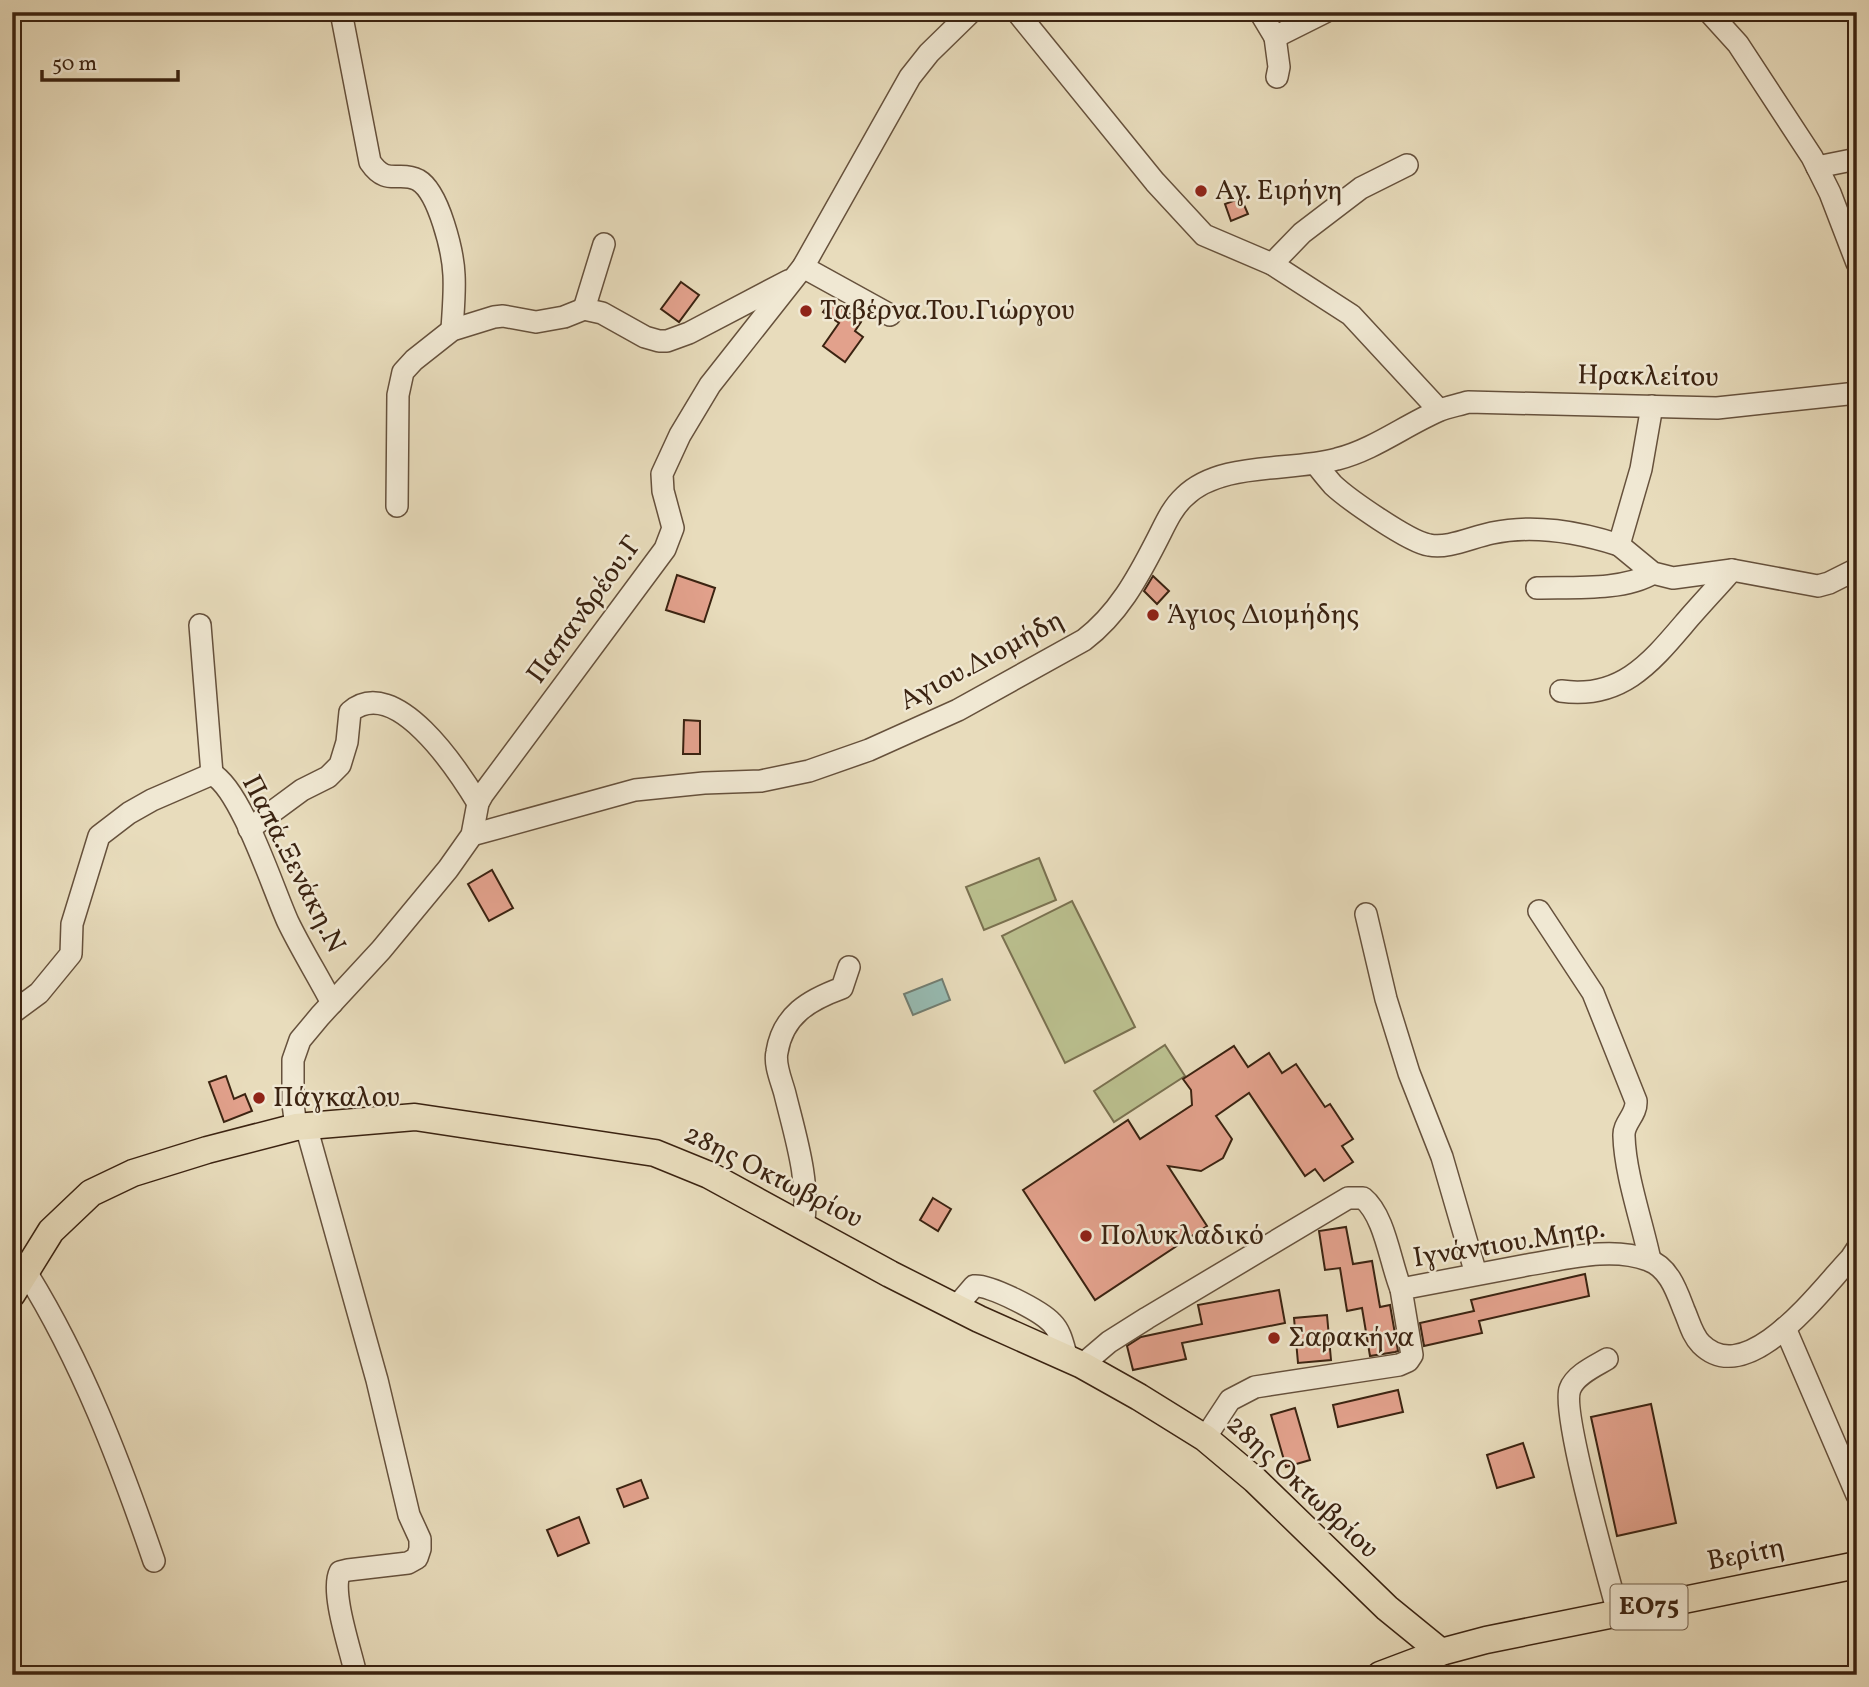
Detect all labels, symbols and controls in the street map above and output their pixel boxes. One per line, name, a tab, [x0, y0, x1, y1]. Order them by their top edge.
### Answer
scale bar	[42, 38, 178, 82]
text: 50 m	[52, 50, 97, 79]
place label: Αγ. Ειρήνη	[1215, 172, 1343, 211]
marker: Αγ. Ειρήνη	[1193, 183, 1209, 199]
place label: Ταβέρνα.Του.Γιώργου	[820, 292, 1075, 331]
marker: Ταβέρνα.Του.Γιώργου	[798, 303, 814, 319]
street label: Ηρακλείτου	[1577, 356, 1719, 398]
street label: Παπανδρέου.Γ	[518, 528, 652, 692]
place label: Άγιος Διομήδης	[1167, 596, 1359, 635]
street label: Αγιου.Διομήδη	[893, 601, 1071, 721]
marker: Άγιος Διομήδης	[1145, 607, 1161, 623]
street label: Παπά.Ξενάκη.Ν	[231, 768, 355, 960]
place label: Πάγκαλου	[273, 1079, 400, 1118]
marker: Πάγκαλου	[251, 1090, 267, 1106]
street label: 28ης Οκτωβρίου	[677, 1115, 869, 1239]
street label: Ιγνάντιου.Μητρ.	[1410, 1210, 1608, 1278]
place label: Πολυκλαδικό	[1100, 1217, 1264, 1256]
marker: Πολυκλαδικό	[1078, 1228, 1094, 1244]
place label: Σαρακήνα	[1288, 1319, 1415, 1358]
marker: Σαρακήνα	[1266, 1330, 1282, 1346]
street label: 28ης Οκτωβρίου	[1217, 1406, 1387, 1568]
street label: Βερίτη	[1704, 1528, 1788, 1582]
road number: ΕΟ75	[1610, 1584, 1688, 1630]

